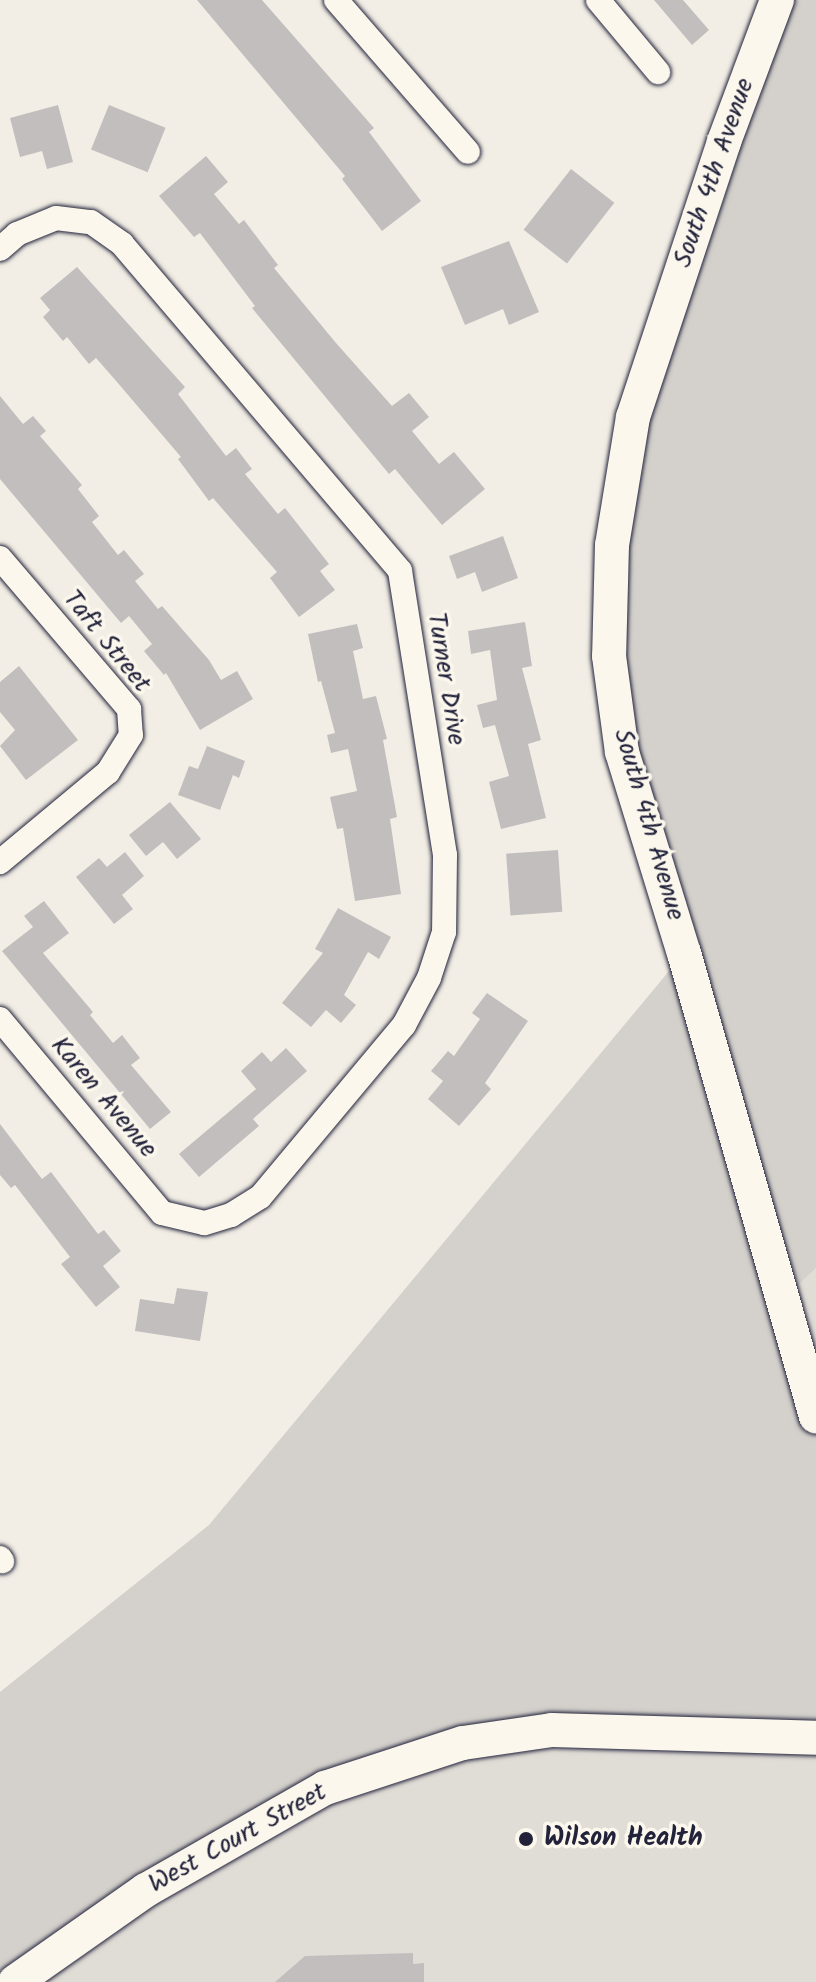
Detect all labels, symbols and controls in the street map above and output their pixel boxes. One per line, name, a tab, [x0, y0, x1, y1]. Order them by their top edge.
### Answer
street label: South 4th Avenue	[668, 74, 762, 272]
street label: Taft Street	[55, 585, 157, 699]
street label: Turner Drive	[419, 610, 471, 748]
street label: South 4th Avenue	[606, 726, 690, 924]
street label: Karen Avenue	[43, 1031, 163, 1165]
street label: West Court Street	[144, 1777, 332, 1901]
place label: Wilson Health	[544, 1823, 703, 1855]
marker: Wilson Health	[515, 1828, 537, 1850]

